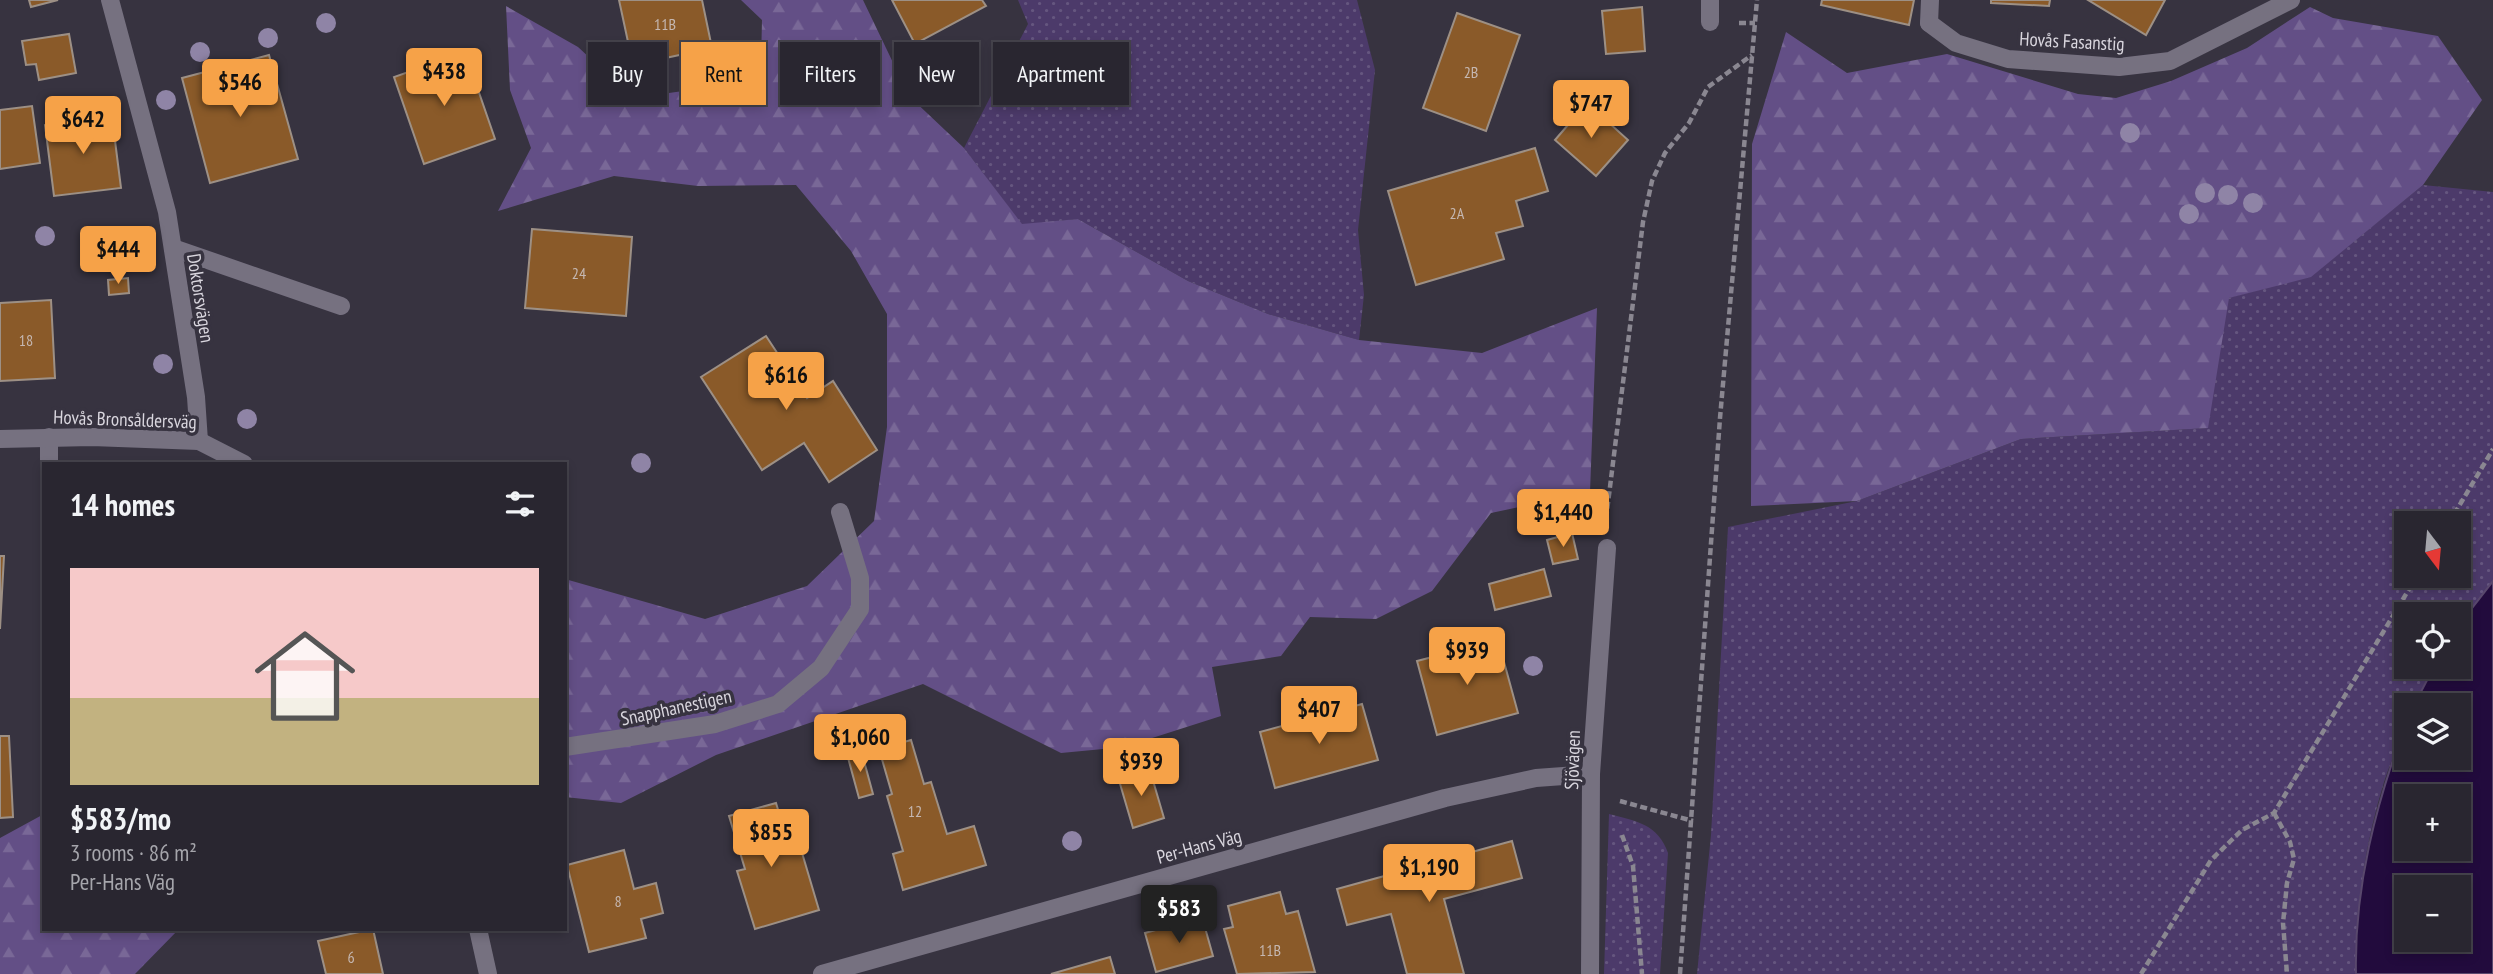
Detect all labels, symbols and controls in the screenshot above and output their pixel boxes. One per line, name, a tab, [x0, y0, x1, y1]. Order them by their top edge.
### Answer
house number: 11B	[654, 14, 676, 34]
street label: Hovås Fasanstig	[2019, 26, 2125, 56]
chip: Buy	[588, 42, 667, 105]
chip: Rent	[681, 42, 766, 105]
chip: Filters	[780, 42, 880, 105]
chip: New	[894, 42, 979, 105]
chip: Apartment	[993, 42, 1129, 105]
pin: $438	[403, 48, 485, 108]
text: $438	[422, 56, 466, 85]
pin: $546	[199, 60, 281, 119]
house number: 2B	[1464, 62, 1478, 82]
text: $546	[218, 67, 262, 96]
pin: $747	[1550, 80, 1632, 140]
text: $747	[1569, 88, 1613, 117]
pin: $642	[42, 96, 124, 156]
text: $642	[61, 104, 105, 133]
house number: 2A	[1450, 203, 1465, 223]
pin: $444	[77, 226, 159, 286]
text: $444	[96, 234, 140, 263]
street label: Doktorsvägen	[182, 252, 220, 344]
house number: 24	[572, 263, 586, 283]
house number: 18	[19, 330, 33, 350]
pin: $616	[745, 352, 827, 412]
text: $616	[764, 360, 808, 389]
street label: Hovås Bronsåldersväg	[53, 405, 197, 433]
text: 14 homes	[70, 485, 175, 524]
icon: filters	[501, 485, 539, 523]
pin: $1,440	[1506, 490, 1620, 549]
text: $1,440	[1533, 497, 1593, 526]
north arrow	[2394, 511, 2471, 588]
map controls	[2394, 511, 2471, 952]
button: locate	[2394, 602, 2471, 679]
icon: home	[242, 613, 368, 739]
pin: $939	[1426, 628, 1508, 687]
text: $939	[1445, 635, 1489, 664]
street label: Snapphanestigen	[618, 684, 734, 730]
pin: $407	[1278, 686, 1360, 746]
button: layers	[2394, 693, 2471, 770]
text: $407	[1297, 694, 1341, 723]
pin: $1,060	[803, 714, 917, 774]
text: $1,060	[830, 722, 890, 751]
street label: Sjövägen	[1559, 730, 1585, 790]
pin: $939	[1100, 738, 1182, 798]
text: $939	[1119, 746, 1163, 775]
button: +	[2394, 784, 2471, 861]
text: $583/mo	[70, 799, 171, 838]
house number: 12	[908, 801, 922, 821]
pin: $855	[730, 810, 812, 869]
text: $855	[749, 817, 793, 846]
street label: Per-Hans Väg	[1154, 823, 1244, 869]
text: 3 rooms · 86 m²	[70, 838, 197, 867]
pin: $1,190	[1372, 844, 1486, 904]
text: $1,190	[1399, 852, 1459, 881]
text: Per-Hans Väg	[70, 867, 175, 896]
button: −	[2394, 875, 2471, 952]
pin: $583	[1138, 886, 1220, 945]
house number: 8	[614, 891, 622, 911]
text: $583	[1157, 893, 1201, 922]
house number: 11B	[1259, 940, 1281, 960]
house number: 6	[347, 947, 355, 967]

